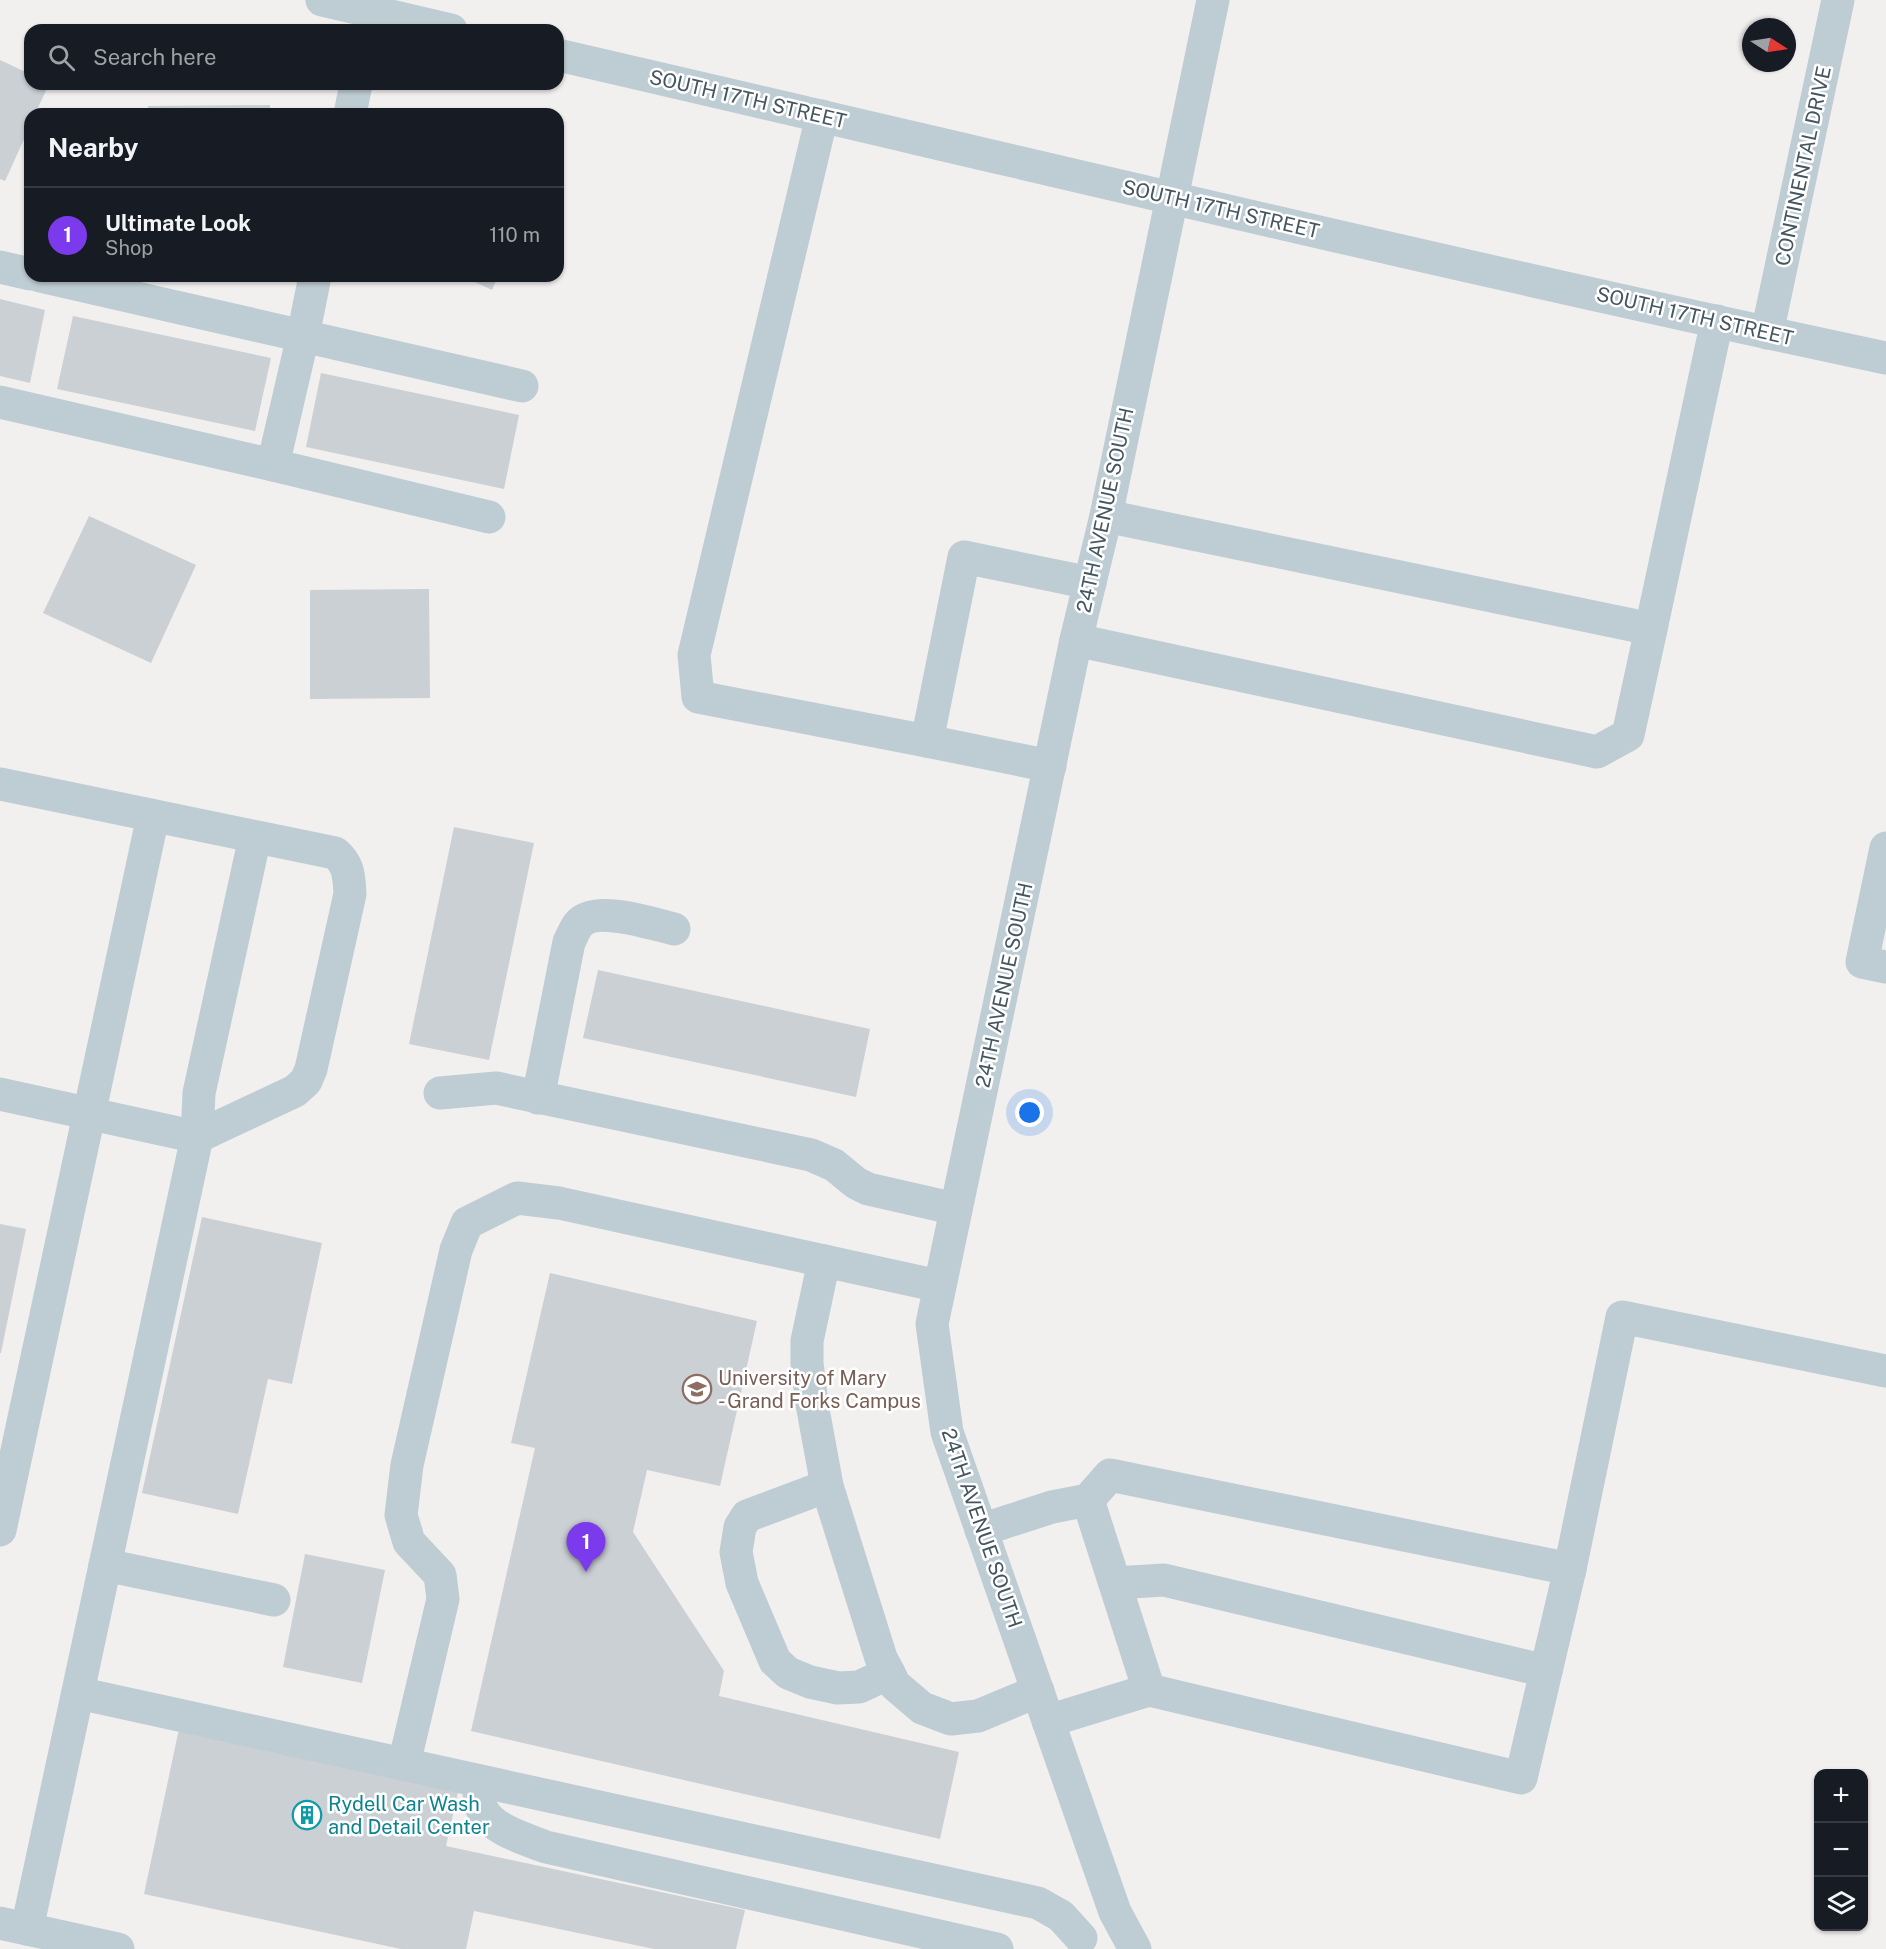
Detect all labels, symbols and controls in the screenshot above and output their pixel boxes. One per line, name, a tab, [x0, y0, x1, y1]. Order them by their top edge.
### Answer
north arrow	[1742, 18, 1796, 72]
search box	[24, 24, 564, 90]
icon: search	[45, 41, 78, 74]
text: Search here	[93, 44, 217, 70]
street label: CONTINENTAL DRIVE	[1770, 64, 1836, 268]
street label: SOUTH 17TH STREET	[647, 65, 849, 133]
text: Nearby	[48, 132, 138, 163]
street label: SOUTH 17TH STREET	[1120, 175, 1322, 243]
text: Ultimate Look	[105, 210, 251, 236]
text: 1	[63, 223, 72, 247]
text: 110 m	[489, 223, 540, 247]
text: Shop	[105, 236, 153, 260]
street label: SOUTH 17TH STREET	[1594, 282, 1796, 350]
street label: 24TH AVENUE SOUTH	[1072, 405, 1138, 615]
street label: 24TH AVENUE SOUTH	[971, 880, 1037, 1090]
your location	[1015, 1098, 1044, 1127]
place label: University of Mary - Grand Forks Campus	[718, 1366, 921, 1413]
school or university icon: University of Mary - Grand Forks Campus	[681, 1373, 713, 1405]
street label: 24TH AVENUE SOUTH	[937, 1425, 1027, 1631]
pin: 1	[566, 1522, 606, 1572]
map controls	[1814, 1769, 1868, 1931]
button: +	[1814, 1769, 1868, 1823]
place label: Rydell Car Wash and Detail Center	[328, 1792, 490, 1839]
building icon: Rydell Car Wash and Detail Center	[291, 1799, 323, 1831]
button: −	[1814, 1823, 1868, 1877]
button: layers	[1814, 1877, 1868, 1931]

